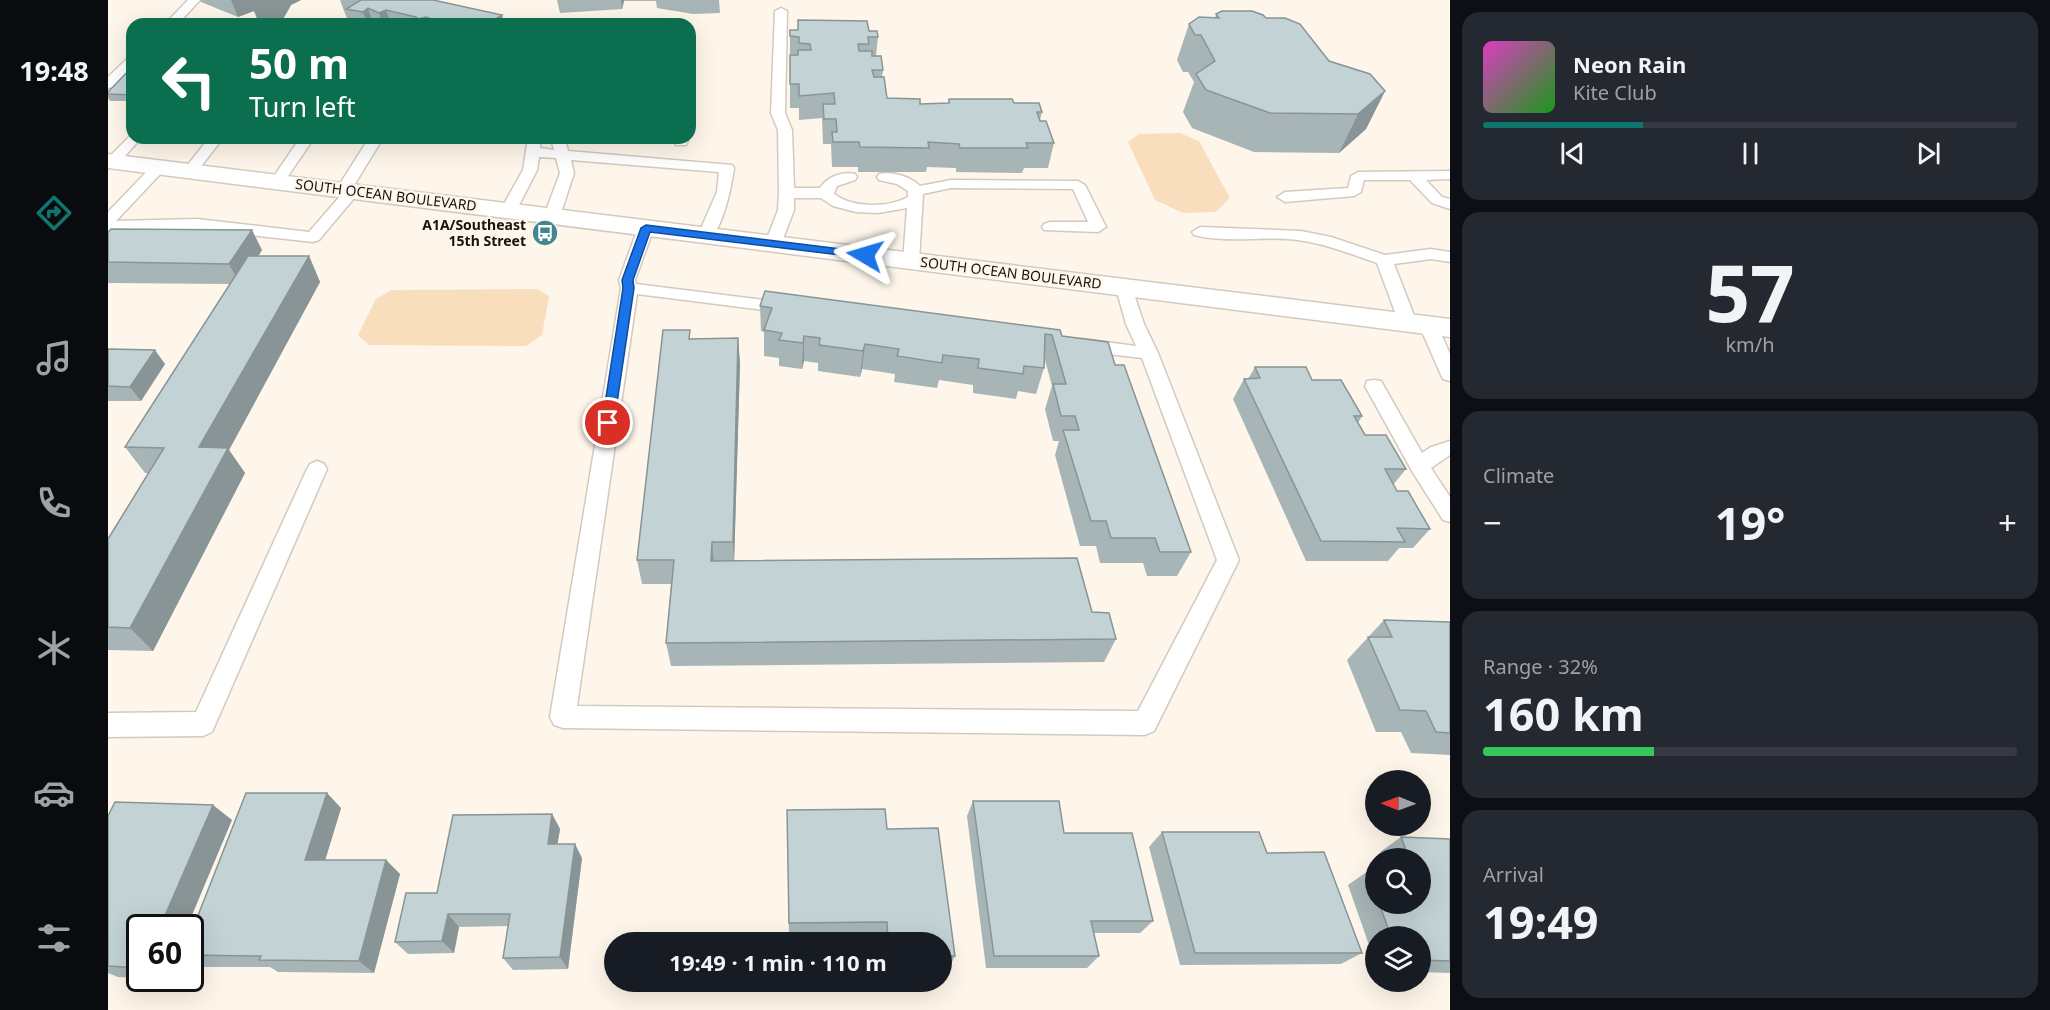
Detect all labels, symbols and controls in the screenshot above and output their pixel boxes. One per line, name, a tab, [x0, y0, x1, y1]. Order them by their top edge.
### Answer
text: 50 m	[249, 34, 349, 91]
icon: left	[150, 42, 228, 120]
text: Neon Rain	[1573, 49, 1686, 79]
text: 19:48	[19, 52, 89, 89]
text: Kite Club	[1573, 79, 1657, 106]
text: Turn left	[249, 88, 355, 125]
icon: previous	[1556, 137, 1589, 170]
icon: pause	[1734, 137, 1767, 170]
icon: next	[1912, 137, 1945, 170]
street label: SOUTH OCEAN BOULEVARD	[294, 174, 478, 215]
icon: directions	[33, 192, 75, 234]
place label: A1A/Southeast 15th Street	[422, 215, 526, 250]
bus stop icon: A1A/Southeast 15th Street	[530, 218, 560, 248]
position arrow	[833, 223, 897, 287]
text: 57	[1705, 239, 1795, 345]
street label: SOUTH OCEAN BOULEVARD	[919, 252, 1103, 293]
text: km/h	[1725, 331, 1775, 358]
icon: music	[33, 337, 75, 379]
pin	[582, 397, 633, 448]
icon: arrive	[591, 406, 624, 439]
text: Climate	[1483, 462, 1554, 489]
icon: phone	[33, 482, 75, 524]
text: 19°	[1715, 492, 1785, 553]
text: −	[1483, 500, 1502, 545]
text: +	[1998, 500, 2017, 545]
icon: climate	[33, 627, 75, 669]
text: Range · 32%	[1483, 653, 1598, 680]
text: 160 km	[1483, 683, 1644, 744]
north arrow	[1365, 770, 1431, 836]
map controls	[1365, 770, 1431, 992]
icon: car	[33, 772, 75, 814]
button: search	[1365, 848, 1431, 914]
text: Arrival	[1483, 861, 1544, 888]
text: 19:49	[1483, 891, 1599, 952]
speed limit sign: 60	[126, 914, 204, 992]
icon: filters	[33, 917, 75, 959]
button: layers	[1365, 926, 1431, 992]
text: 19:49 · 1 min · 110 m	[669, 947, 887, 977]

